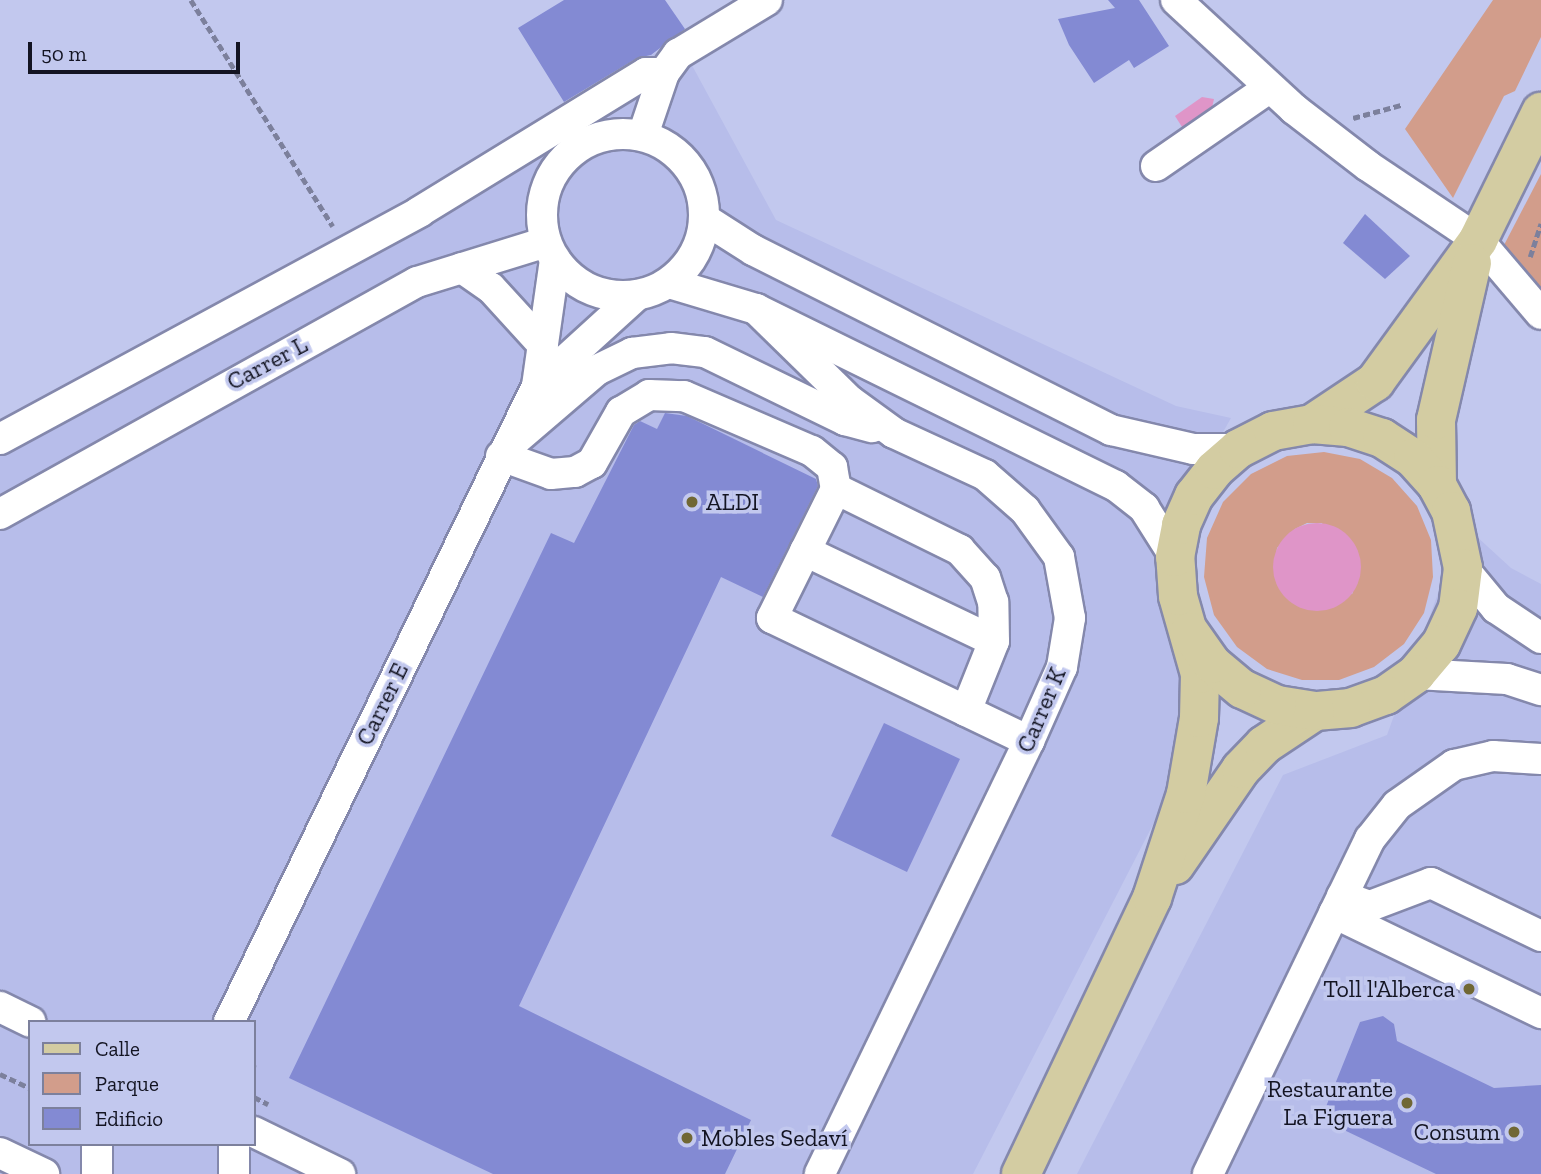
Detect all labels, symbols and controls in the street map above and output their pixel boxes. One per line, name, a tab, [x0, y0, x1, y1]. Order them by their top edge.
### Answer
scale bar	[32, 28, 243, 72]
text: 50 m	[41, 41, 87, 66]
street label: Carrer L	[222, 330, 312, 396]
place label: ALDI	[706, 488, 759, 516]
marker: ALDI	[684, 494, 700, 510]
street label: Carrer E	[350, 658, 414, 750]
street label: Carrer K	[1010, 663, 1072, 757]
place label: Toll l'Alberca	[1323, 975, 1455, 1003]
marker: Toll l'Alberca	[1461, 981, 1477, 997]
legend	[28, 1020, 256, 1146]
text: Calle	[95, 1036, 140, 1061]
text: Parque	[95, 1071, 159, 1096]
place label: Restaurante La Figuera	[1267, 1075, 1393, 1131]
marker: Restaurante La Figuera	[1399, 1095, 1415, 1111]
text: Edificio	[95, 1106, 163, 1131]
place label: Consum	[1414, 1118, 1500, 1146]
place label: Mobles Sedaví	[701, 1124, 848, 1152]
marker: Consum	[1506, 1124, 1522, 1140]
marker: Mobles Sedaví	[679, 1130, 695, 1146]

